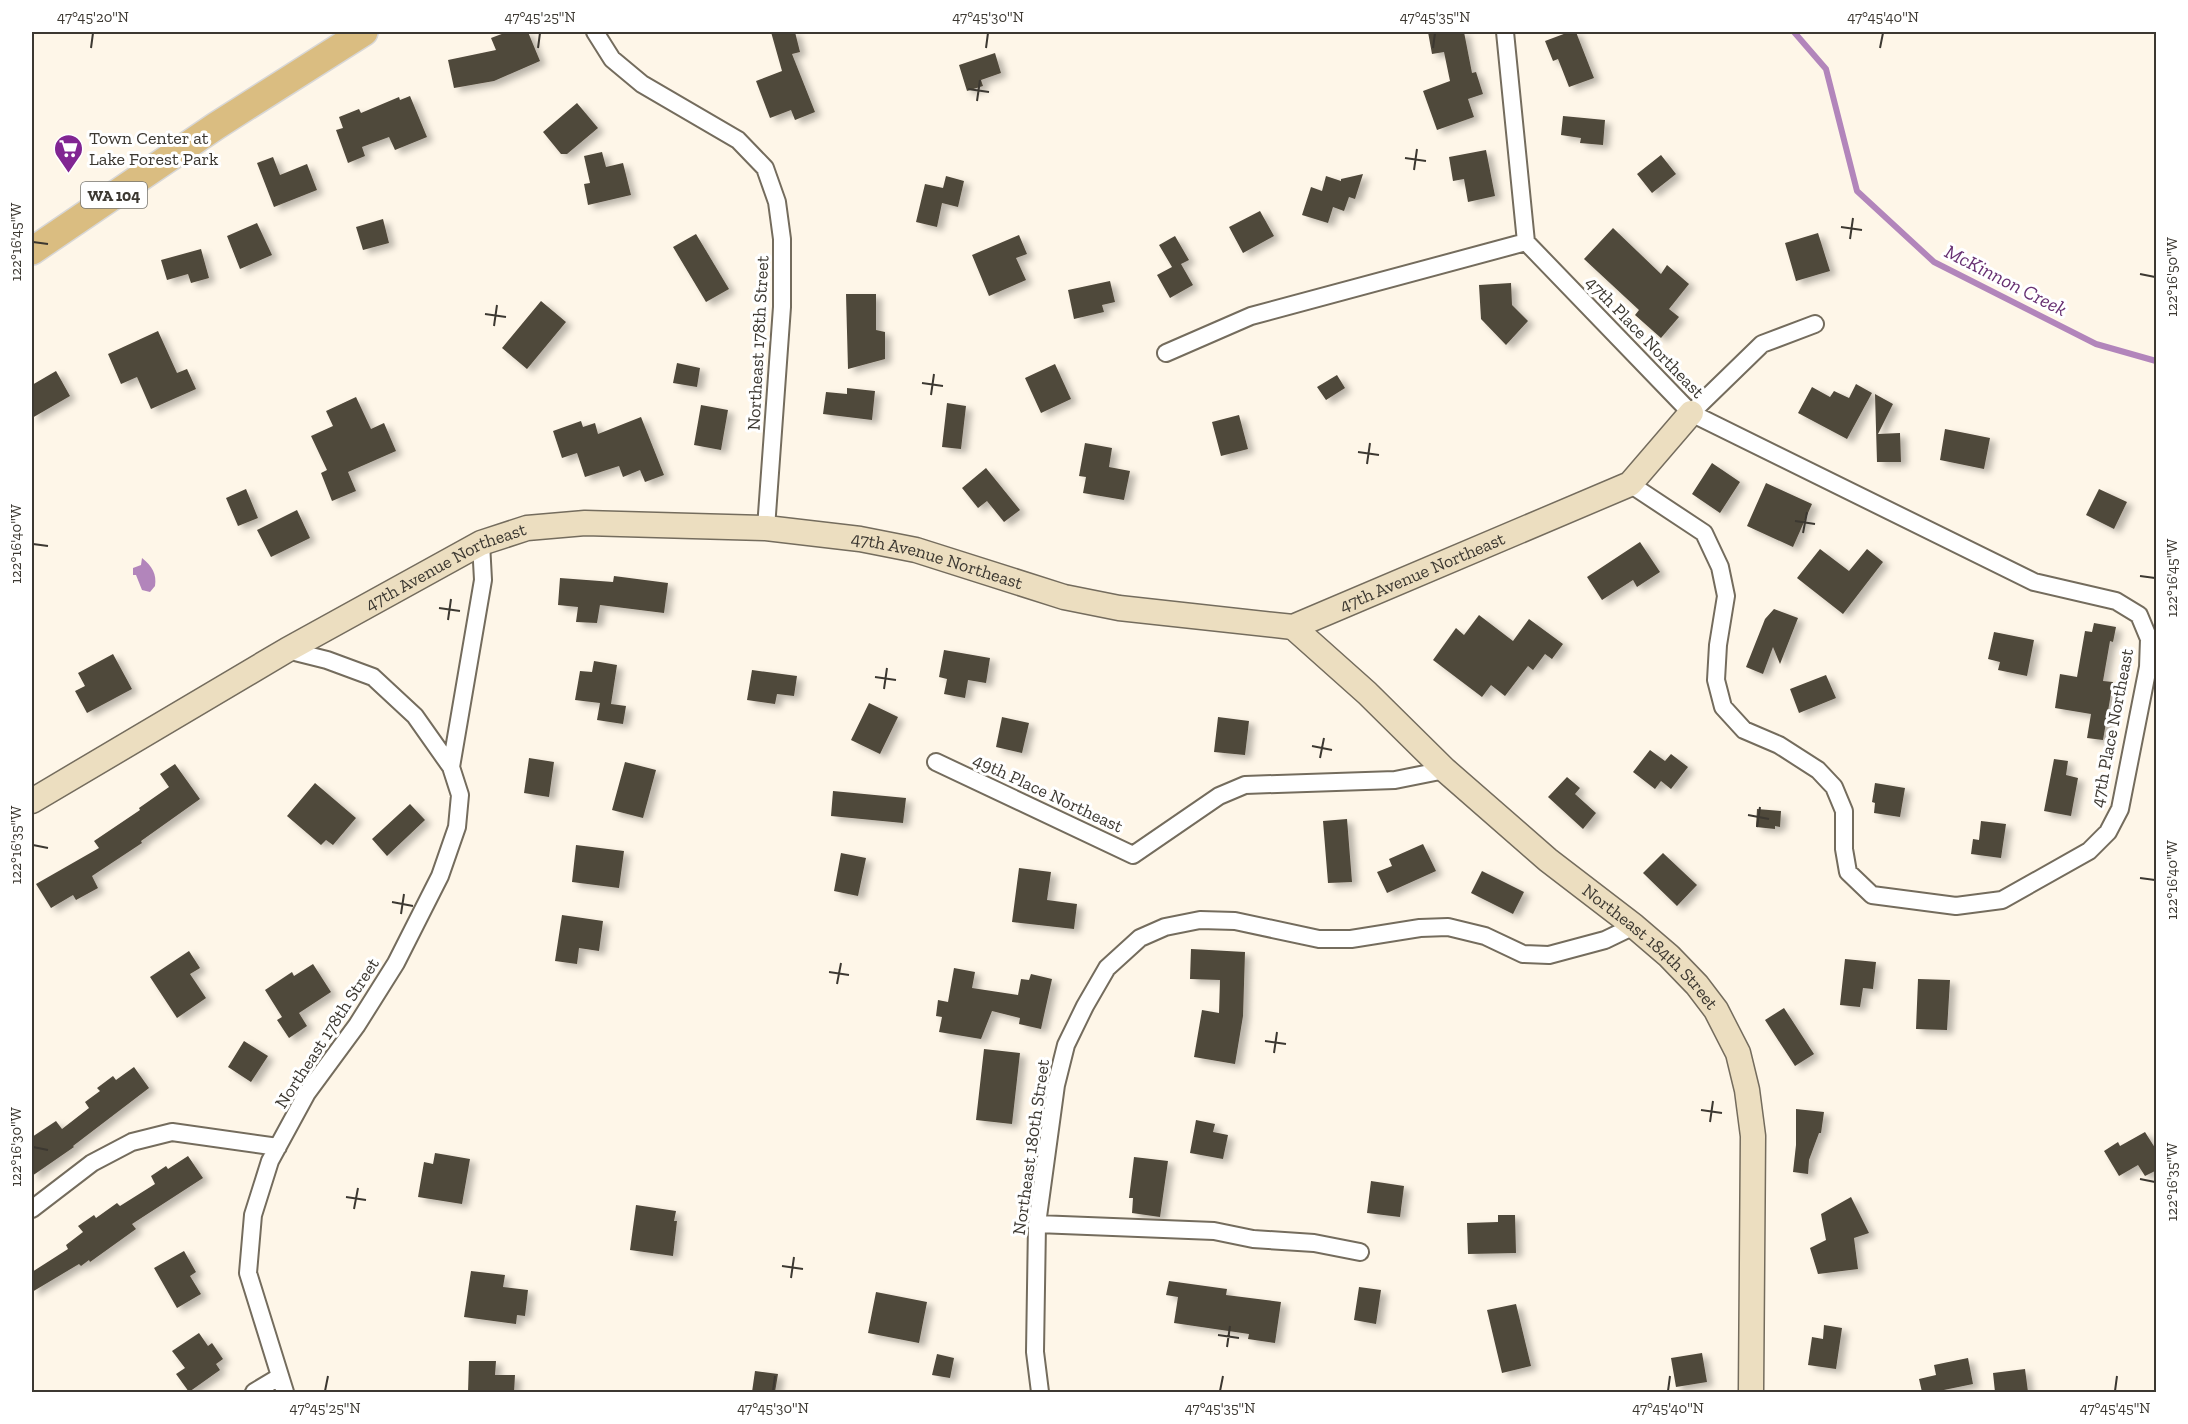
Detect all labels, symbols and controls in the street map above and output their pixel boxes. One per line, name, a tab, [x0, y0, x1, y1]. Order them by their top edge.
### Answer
text: 47°45'20"N	[57, 8, 129, 26]
text: 47°45'25"N	[505, 8, 575, 26]
text: 47°45'30"N	[952, 8, 1024, 26]
text: 47°45'35"N	[1400, 8, 1470, 26]
text: 47°45'40"N	[1847, 8, 1919, 26]
place label: Town Center at Lake Forest Park	[89, 127, 219, 170]
supermarket icon: Town Center at Lake Forest Park	[52, 132, 84, 174]
road number: WA 104	[81, 182, 147, 208]
text: 122°16'45"W	[7, 203, 25, 281]
text: 122°16'50"W	[2163, 237, 2181, 317]
water label: McKinnon Creek	[1941, 239, 2071, 321]
street label: Northeast 178th Street	[742, 255, 774, 431]
street label: 47th Place Northeast	[1581, 271, 1709, 403]
text: 122°16'40"W	[7, 504, 25, 584]
street label: 47th Avenue Northeast	[361, 518, 529, 616]
street label: 47th Avenue Northeast	[850, 527, 1026, 594]
street label: 47th Avenue Northeast	[1336, 527, 1508, 617]
text: 122°16'45"W	[2163, 539, 2181, 617]
street label: 47th Place Northeast	[2086, 646, 2138, 809]
street label: 49th Place Northeast	[970, 749, 1127, 837]
text: 122°16'35"W	[7, 806, 25, 884]
text: 122°16'40"W	[2163, 840, 2181, 920]
street label: Northeast 184th Street	[1578, 879, 1723, 1014]
street label: Northeast 178th Street	[270, 953, 384, 1112]
street label: Northeast 180th Street	[1008, 1057, 1054, 1236]
text: 122°16'30"W	[7, 1107, 25, 1187]
text: 122°16'35"W	[2163, 1143, 2181, 1221]
text: 47°45'25"N	[290, 1399, 360, 1417]
text: 47°45'30"N	[737, 1399, 809, 1417]
text: 47°45'35"N	[1185, 1399, 1255, 1417]
text: 47°45'40"N	[1632, 1399, 1704, 1417]
text: 47°45'45"N	[2080, 1399, 2150, 1417]

